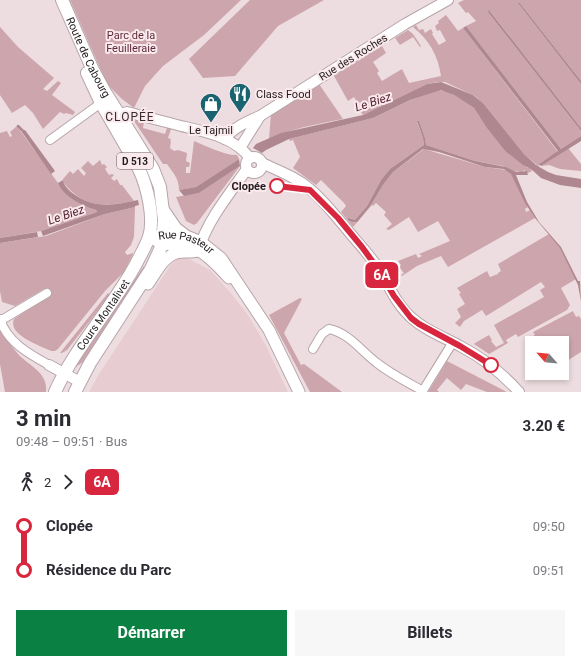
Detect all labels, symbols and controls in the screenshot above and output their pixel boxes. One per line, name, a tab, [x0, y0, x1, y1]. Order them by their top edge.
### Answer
street label: Route de Cabourg	[63, 15, 113, 100]
park label: Parc de la Feuilleraie	[106, 29, 156, 55]
street label: Rue des Roches	[317, 31, 390, 84]
restaurant icon: Class Food	[227, 81, 253, 114]
place label: Class Food	[256, 88, 311, 101]
water label: Le Biez	[353, 89, 393, 114]
shop icon: Le Tajmil	[198, 91, 224, 124]
district label: CLOPÉE	[105, 109, 155, 124]
place label: Le Tajmil	[189, 124, 233, 137]
road number: D 513	[117, 153, 153, 169]
marker: Clopée	[269, 178, 285, 194]
place label: Clopée	[232, 180, 266, 193]
water label: Le Biez	[46, 202, 86, 228]
street label: Rue Pasteur	[157, 228, 217, 257]
line badge: 6A	[364, 262, 400, 288]
text: 6A	[373, 267, 391, 283]
street label: Cours Montalivet	[74, 277, 133, 353]
north arrow	[525, 336, 569, 380]
map controls	[525, 336, 569, 380]
unlabelled marker	[483, 357, 499, 373]
text: 3 min	[16, 406, 71, 431]
text: 3.20 €	[522, 417, 565, 435]
text: 09:48 – 09:51 · Bus	[16, 434, 128, 449]
icon: walk	[16, 471, 38, 493]
icon: forward	[57, 471, 79, 493]
text: 6A	[93, 474, 111, 490]
text: 2	[44, 475, 51, 490]
text: Clopée	[46, 517, 93, 535]
text: 09:50	[533, 519, 565, 534]
text: Résidence du Parc	[46, 561, 171, 579]
text: 09:51	[533, 563, 565, 578]
button: Démarrer	[16, 610, 287, 656]
button: Billets	[295, 610, 565, 656]

